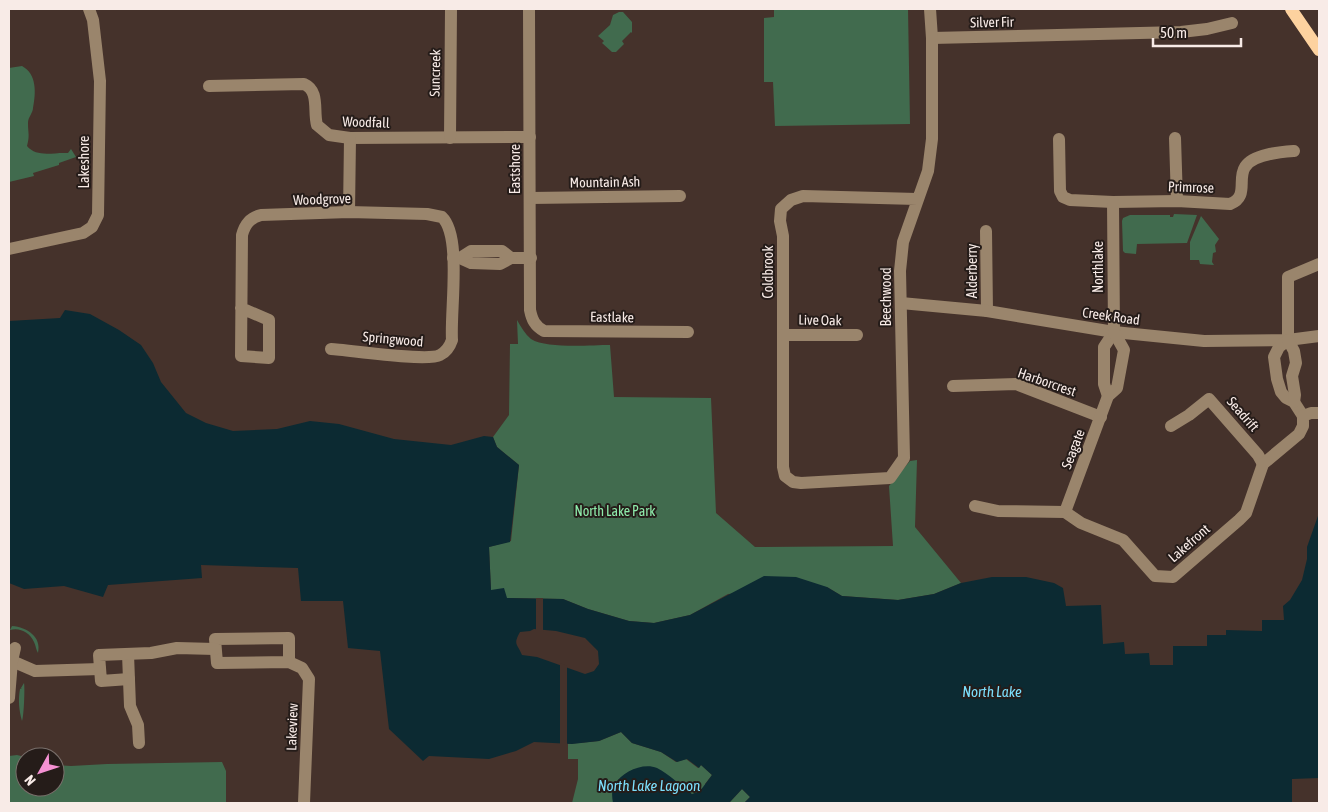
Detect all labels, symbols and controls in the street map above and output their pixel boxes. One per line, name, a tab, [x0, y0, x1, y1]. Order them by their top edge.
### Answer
street label: Silver Fir	[970, 14, 1015, 30]
scale bar	[1153, 15, 1240, 47]
text: 50 m	[1160, 24, 1187, 41]
street label: Suncreek	[427, 49, 443, 97]
street label: Woodfall	[342, 113, 390, 131]
street label: Lakeshore	[76, 136, 92, 188]
street label: Eastshore	[507, 144, 523, 194]
street label: Mountain Ash	[570, 173, 640, 191]
street label: Primrose	[1168, 178, 1214, 196]
street label: Woodgrove	[293, 190, 351, 208]
street label: Northlake	[1090, 241, 1106, 293]
street label: Alderberry	[964, 243, 980, 298]
street label: Coldbrook	[760, 245, 776, 299]
street label: Beechwood	[878, 267, 894, 327]
street label: Creek Road	[1081, 304, 1141, 328]
street label: Eastlake	[590, 309, 634, 325]
street label: Live Oak	[798, 312, 842, 328]
street label: Springwood	[362, 328, 424, 350]
street label: Harborcrest	[1016, 365, 1078, 399]
street label: Seadrift	[1224, 393, 1262, 435]
street label: Seagate	[1058, 427, 1088, 471]
park label: North Lake Park	[574, 503, 656, 519]
street label: Lakefront	[1165, 521, 1213, 565]
water label: North Lake	[962, 683, 1022, 700]
street label: Lakeview	[283, 702, 301, 751]
north arrow	[15, 747, 65, 797]
text: N	[21, 772, 39, 789]
water label: North Lake Lagoon	[598, 777, 700, 794]

